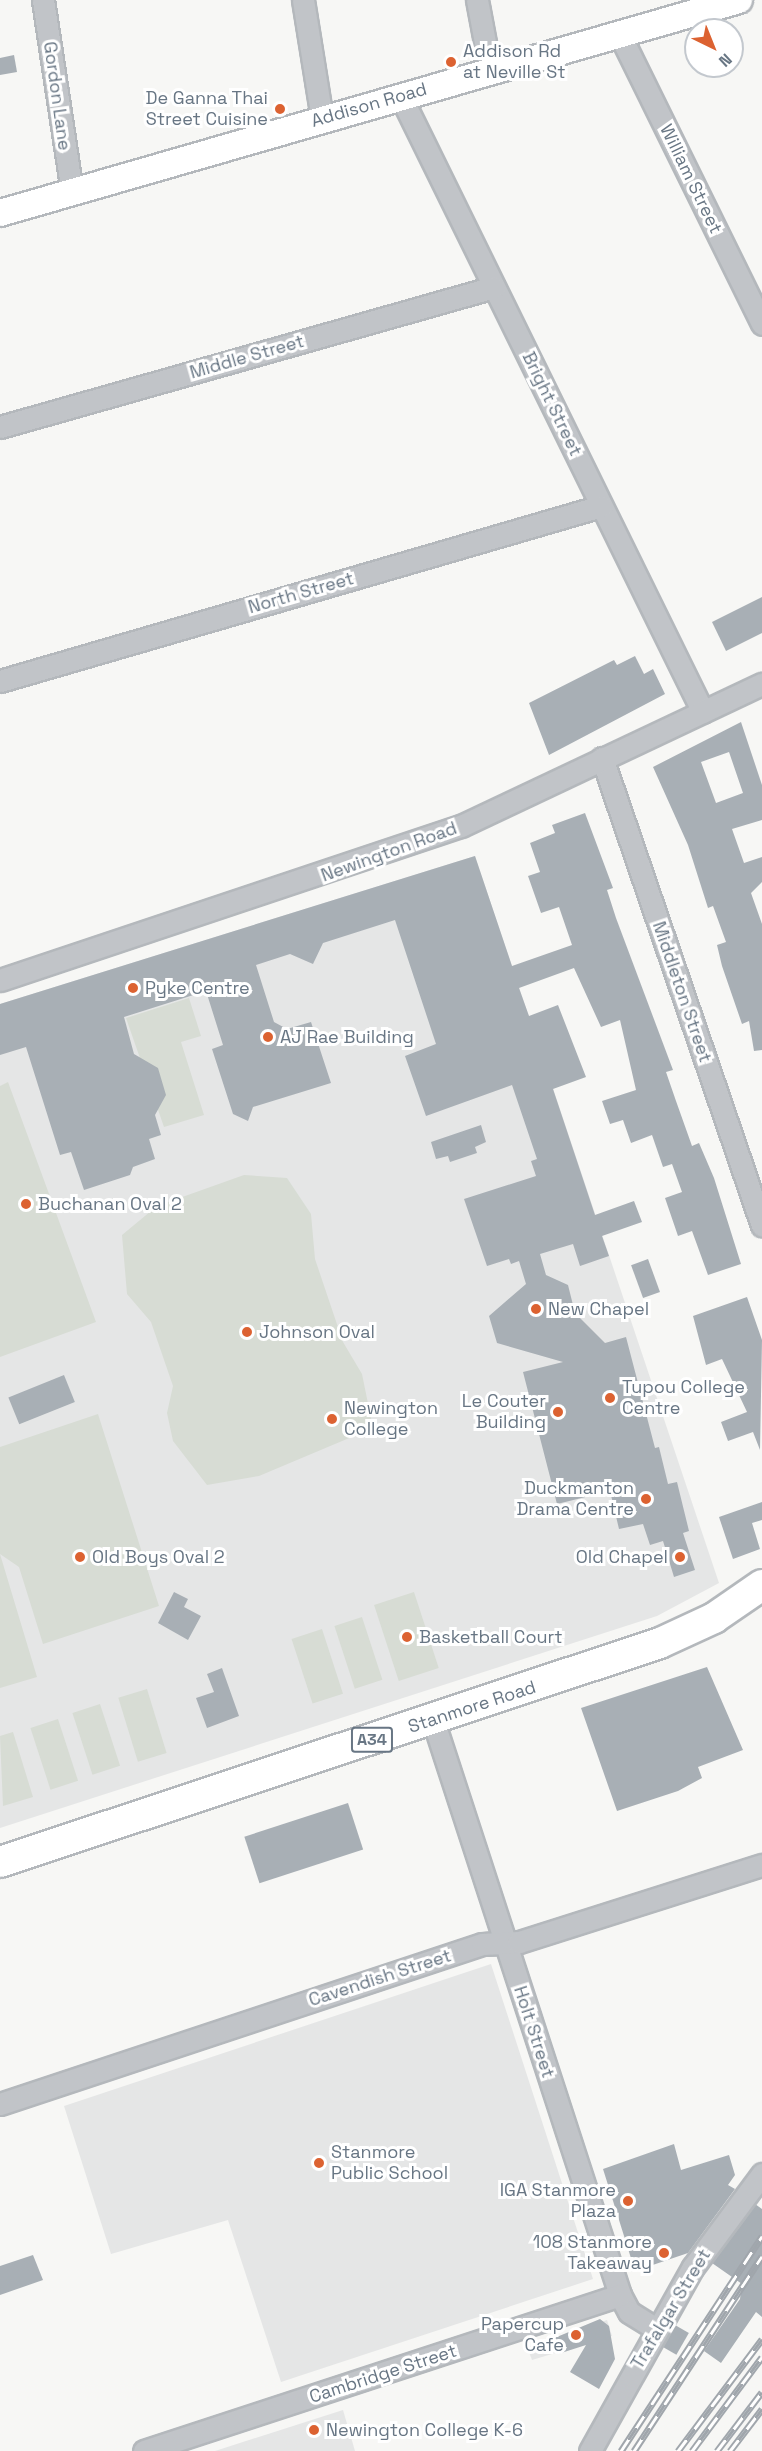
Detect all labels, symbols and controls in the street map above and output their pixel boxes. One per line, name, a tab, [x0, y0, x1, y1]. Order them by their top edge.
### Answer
north arrow	[684, 18, 744, 78]
street label: Gordon Lane	[39, 40, 75, 152]
place label: Addison Rd at Neville St	[463, 41, 565, 84]
text: N	[714, 49, 736, 71]
marker: Addison Rd at Neville St	[444, 55, 458, 69]
street label: Addison Road	[309, 78, 429, 132]
place label: De Ganna Thai Street Cuisine	[145, 88, 268, 130]
marker: De Ganna Thai Street Cuisine	[273, 102, 287, 116]
street label: William Street	[655, 121, 727, 237]
street label: Middle Street	[187, 330, 307, 384]
street label: Bright Street	[517, 348, 587, 460]
street label: North Street	[246, 568, 356, 618]
street label: Newington Road	[318, 817, 460, 887]
street label: Middleton Street	[648, 919, 716, 1065]
place label: Pyke Centre	[145, 977, 250, 999]
marker: Pyke Centre	[126, 981, 140, 995]
place label: AJ Rae Building	[280, 1026, 414, 1048]
marker: AJ Rae Building	[261, 1030, 275, 1044]
place label: Buchanan Oval 2	[38, 1193, 182, 1215]
marker: Buchanan Oval 2	[19, 1197, 33, 1211]
place label: New Chapel	[548, 1298, 649, 1320]
marker: New Chapel	[529, 1302, 543, 1316]
place label: Johnson Oval	[259, 1321, 375, 1343]
marker: Johnson Oval	[240, 1325, 254, 1339]
place label: Tupou College Centre	[622, 1377, 745, 1420]
place label: Le Couter Building	[462, 1391, 546, 1434]
marker: Tupou College Centre	[603, 1391, 617, 1405]
place label: Newington College	[344, 1398, 438, 1440]
marker: Le Couter Building	[551, 1405, 565, 1419]
marker: Newington College	[325, 1412, 339, 1426]
place label: Duckmanton Drama Centre	[516, 1478, 634, 1520]
marker: Duckmanton Drama Centre	[639, 1492, 653, 1506]
place label: Old Boys Oval 2	[92, 1546, 225, 1568]
place label: Old Chapel	[576, 1546, 668, 1568]
marker: Old Boys Oval 2	[73, 1550, 87, 1564]
marker: Old Chapel	[673, 1550, 687, 1564]
place label: Basketball Court	[419, 1626, 563, 1648]
marker: Basketball Court	[400, 1630, 414, 1644]
street label: Stanmore Road	[405, 1676, 539, 1738]
road number: A34	[350, 1727, 394, 1753]
street label: Cavendish Street	[306, 1945, 454, 2011]
street label: Holt Street	[509, 1983, 559, 2081]
place label: Stanmore Public School	[331, 2142, 448, 2184]
marker: Stanmore Public School	[312, 2156, 326, 2170]
place label: IGA Stanmore Plaza	[499, 2180, 616, 2222]
marker: IGA Stanmore Plaza	[621, 2194, 635, 2208]
place label: 108 Stanmore Takeaway	[533, 2232, 652, 2274]
street label: Trafalgar Street	[627, 2245, 715, 2373]
marker: 108 Stanmore Takeaway	[657, 2246, 671, 2260]
place label: Papercup Cafe	[481, 2314, 564, 2356]
marker: Papercup Cafe	[569, 2328, 583, 2342]
street label: Cambridge Street	[307, 2340, 459, 2408]
place label: Newington College K-6	[326, 2419, 523, 2441]
marker: Newington College K-6	[307, 2423, 321, 2437]

